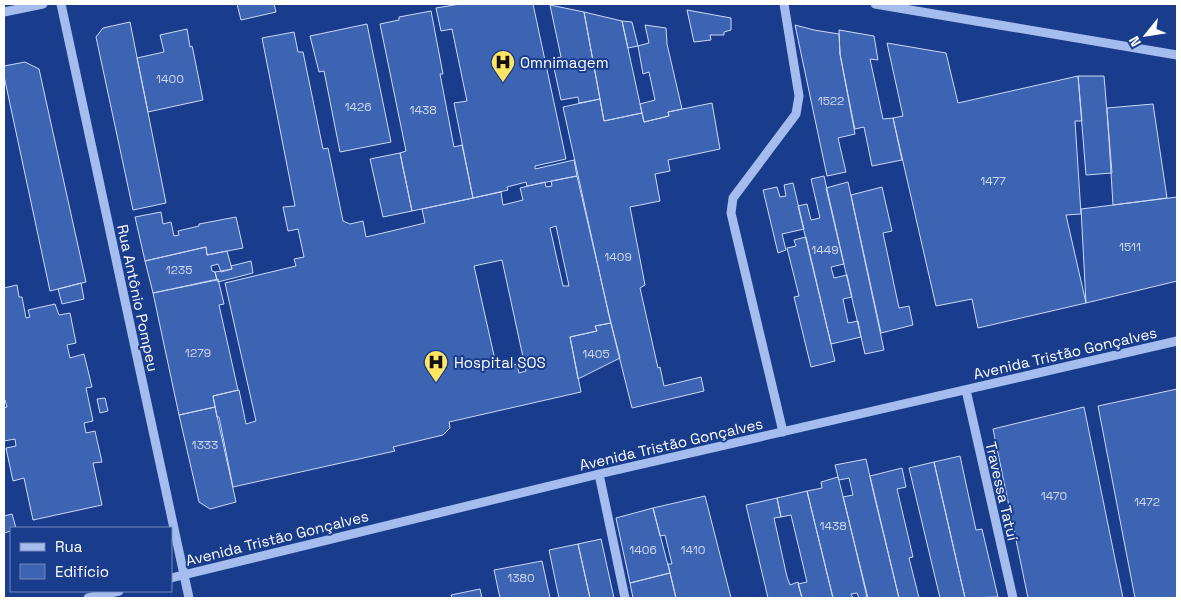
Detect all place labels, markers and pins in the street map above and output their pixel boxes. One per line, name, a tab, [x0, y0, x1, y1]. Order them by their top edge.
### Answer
hospital icon: Omnimagem	[490, 49, 516, 83]
place label: Omnimagem	[520, 53, 609, 72]
hospital icon: Hospital SOS	[423, 349, 449, 383]
place label: Hospital SOS	[454, 353, 546, 372]

